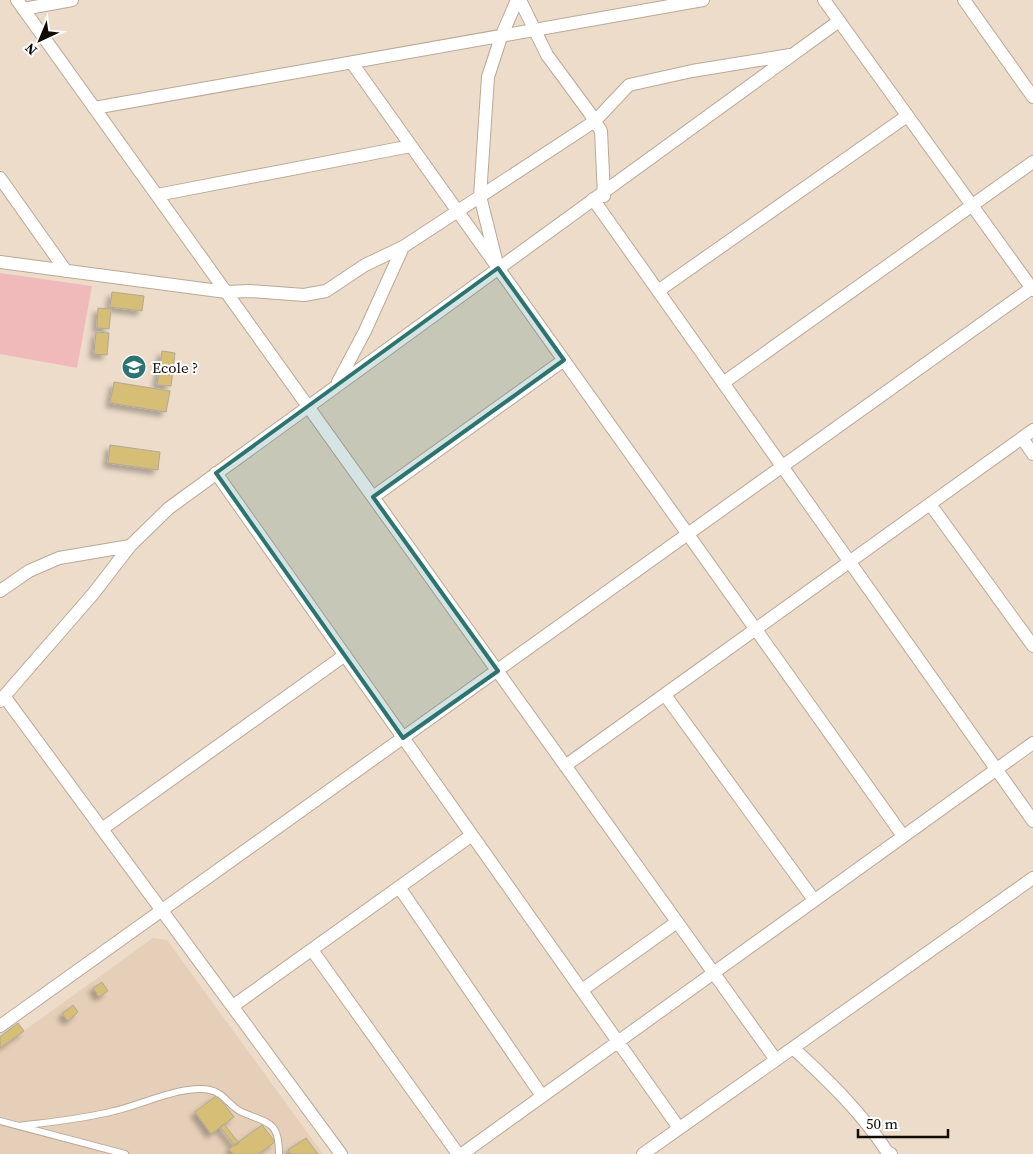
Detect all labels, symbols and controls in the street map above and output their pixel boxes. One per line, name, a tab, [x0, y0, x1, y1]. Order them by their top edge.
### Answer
north arrow	[15, 15, 65, 65]
text: N	[20, 39, 42, 60]
school or university icon: Ecole ?	[121, 354, 147, 380]
place label: Ecole ?	[152, 357, 198, 378]
scale bar	[858, 1106, 948, 1138]
text: 50 m	[866, 1113, 898, 1134]

